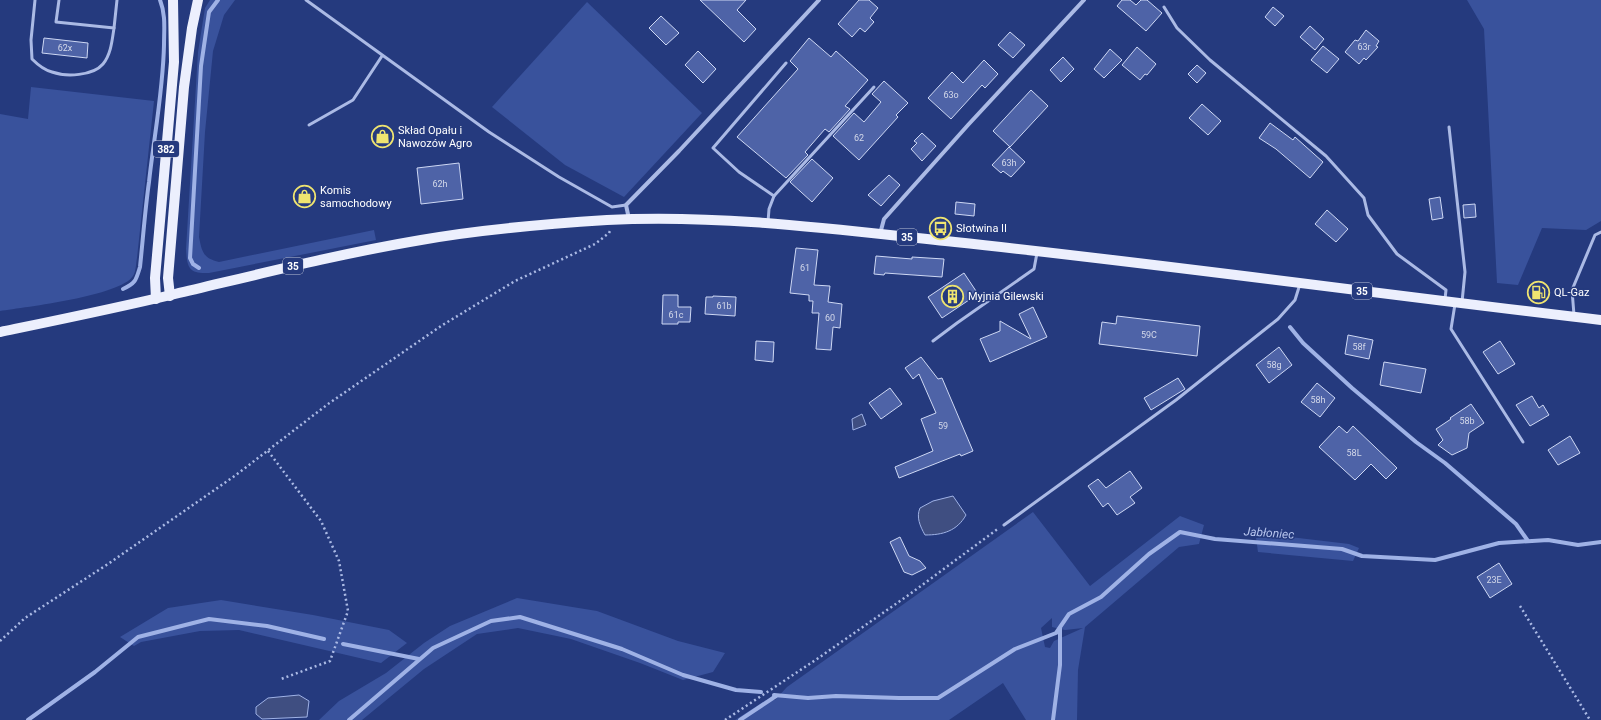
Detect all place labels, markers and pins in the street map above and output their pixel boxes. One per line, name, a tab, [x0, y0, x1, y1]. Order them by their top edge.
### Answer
shop icon: Skład Opału i Nawozów Agro	[370, 123, 396, 149]
place label: Skład Opału i Nawozów Agro	[398, 124, 472, 150]
shop icon: Komis samochodowy	[292, 183, 318, 209]
place label: Komis samochodowy	[320, 184, 392, 210]
bus stop icon: Słotwina II	[927, 215, 953, 241]
place label: Słotwina II	[956, 222, 1007, 235]
fuel station icon: QL-Gaz	[1526, 279, 1552, 305]
building icon: Myjnia Gilewski	[940, 283, 966, 309]
place label: QL-Gaz	[1554, 286, 1590, 299]
place label: Myjnia Gilewski	[968, 290, 1044, 303]

